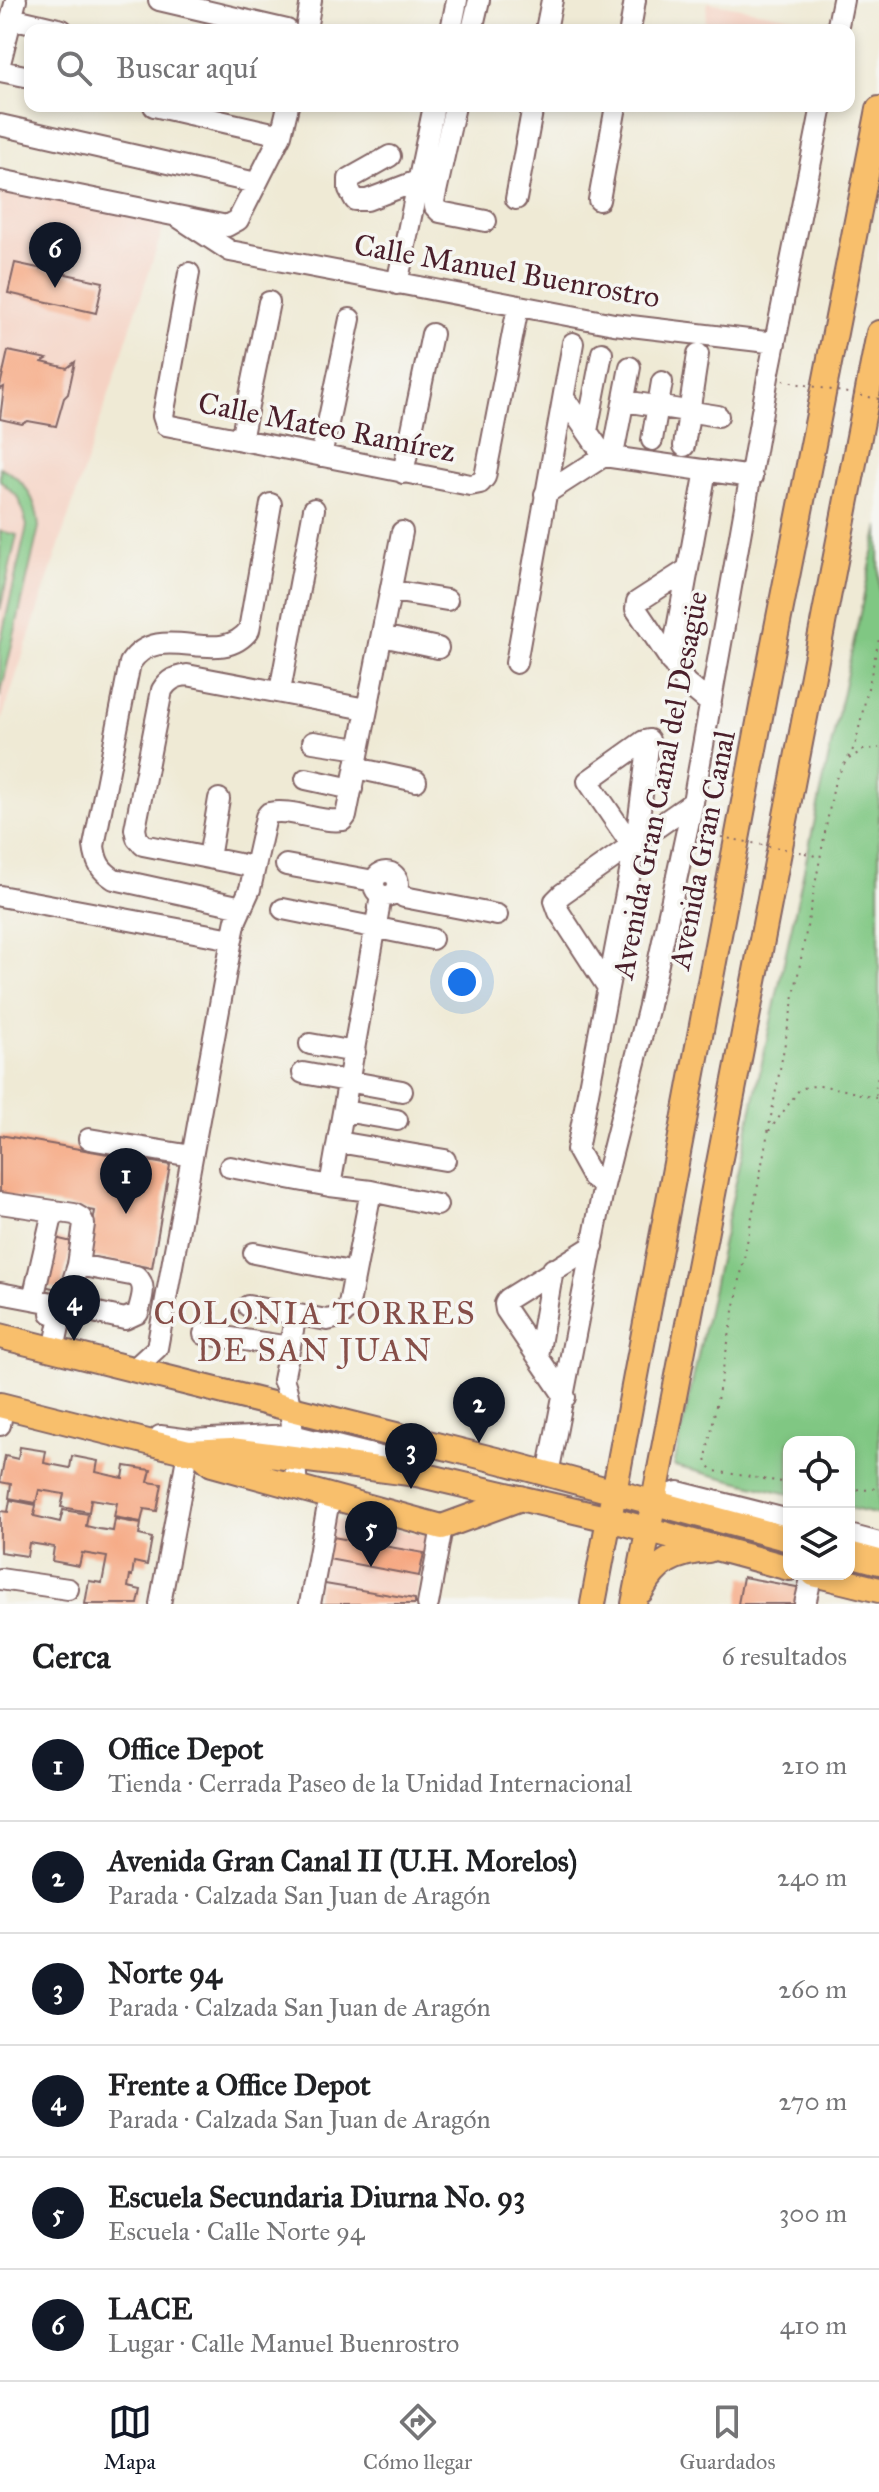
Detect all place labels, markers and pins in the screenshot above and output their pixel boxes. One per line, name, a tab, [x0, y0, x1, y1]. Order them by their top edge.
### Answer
pin: 6	[29, 222, 81, 288]
pin: 1	[100, 1148, 152, 1214]
pin: 4	[48, 1275, 100, 1341]
pin: 2	[453, 1377, 505, 1443]
pin: 3	[385, 1423, 437, 1489]
pin: 5	[345, 1501, 397, 1567]

